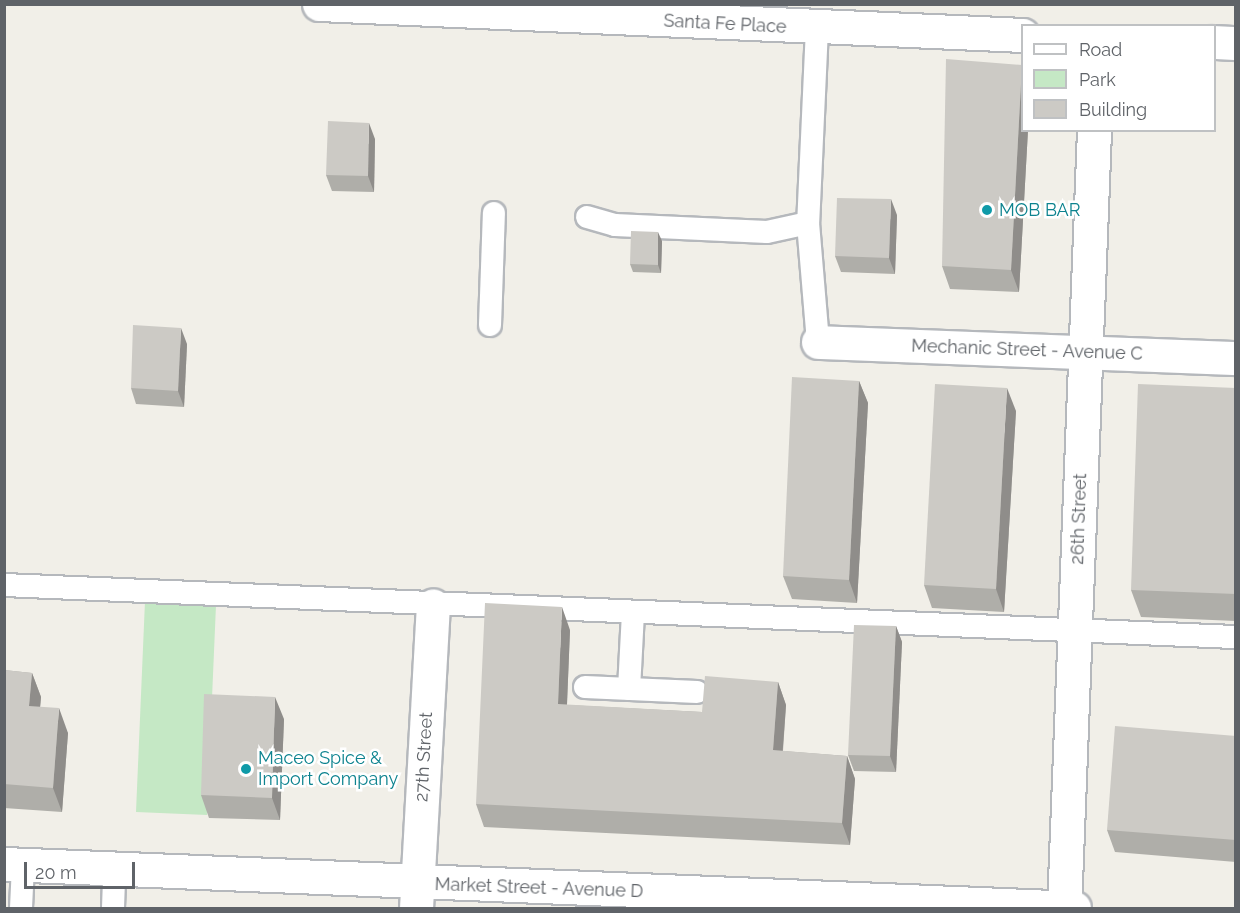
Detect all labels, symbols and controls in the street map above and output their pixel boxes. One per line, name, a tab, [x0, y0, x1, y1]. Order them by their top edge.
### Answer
street label: Santa Fe Place	[663, 10, 787, 38]
legend	[1021, 24, 1216, 132]
text: Road	[1079, 39, 1122, 60]
text: Park	[1079, 69, 1116, 90]
text: Building	[1079, 99, 1147, 120]
place label: MOB BAR	[999, 199, 1081, 221]
marker: MOB BAR	[980, 203, 994, 217]
street label: Mechanic Street - Avenue C	[911, 335, 1143, 365]
street label: 26th Street	[1067, 473, 1091, 565]
street label: 27th Street	[411, 711, 437, 803]
place label: Maceo Spice & Import Company	[258, 748, 398, 790]
marker: Maceo Spice & Import Company	[239, 762, 253, 776]
scale bar	[27, 850, 138, 888]
text: 20 m	[35, 862, 77, 883]
street label: Market Street - Avenue D	[434, 874, 644, 902]

